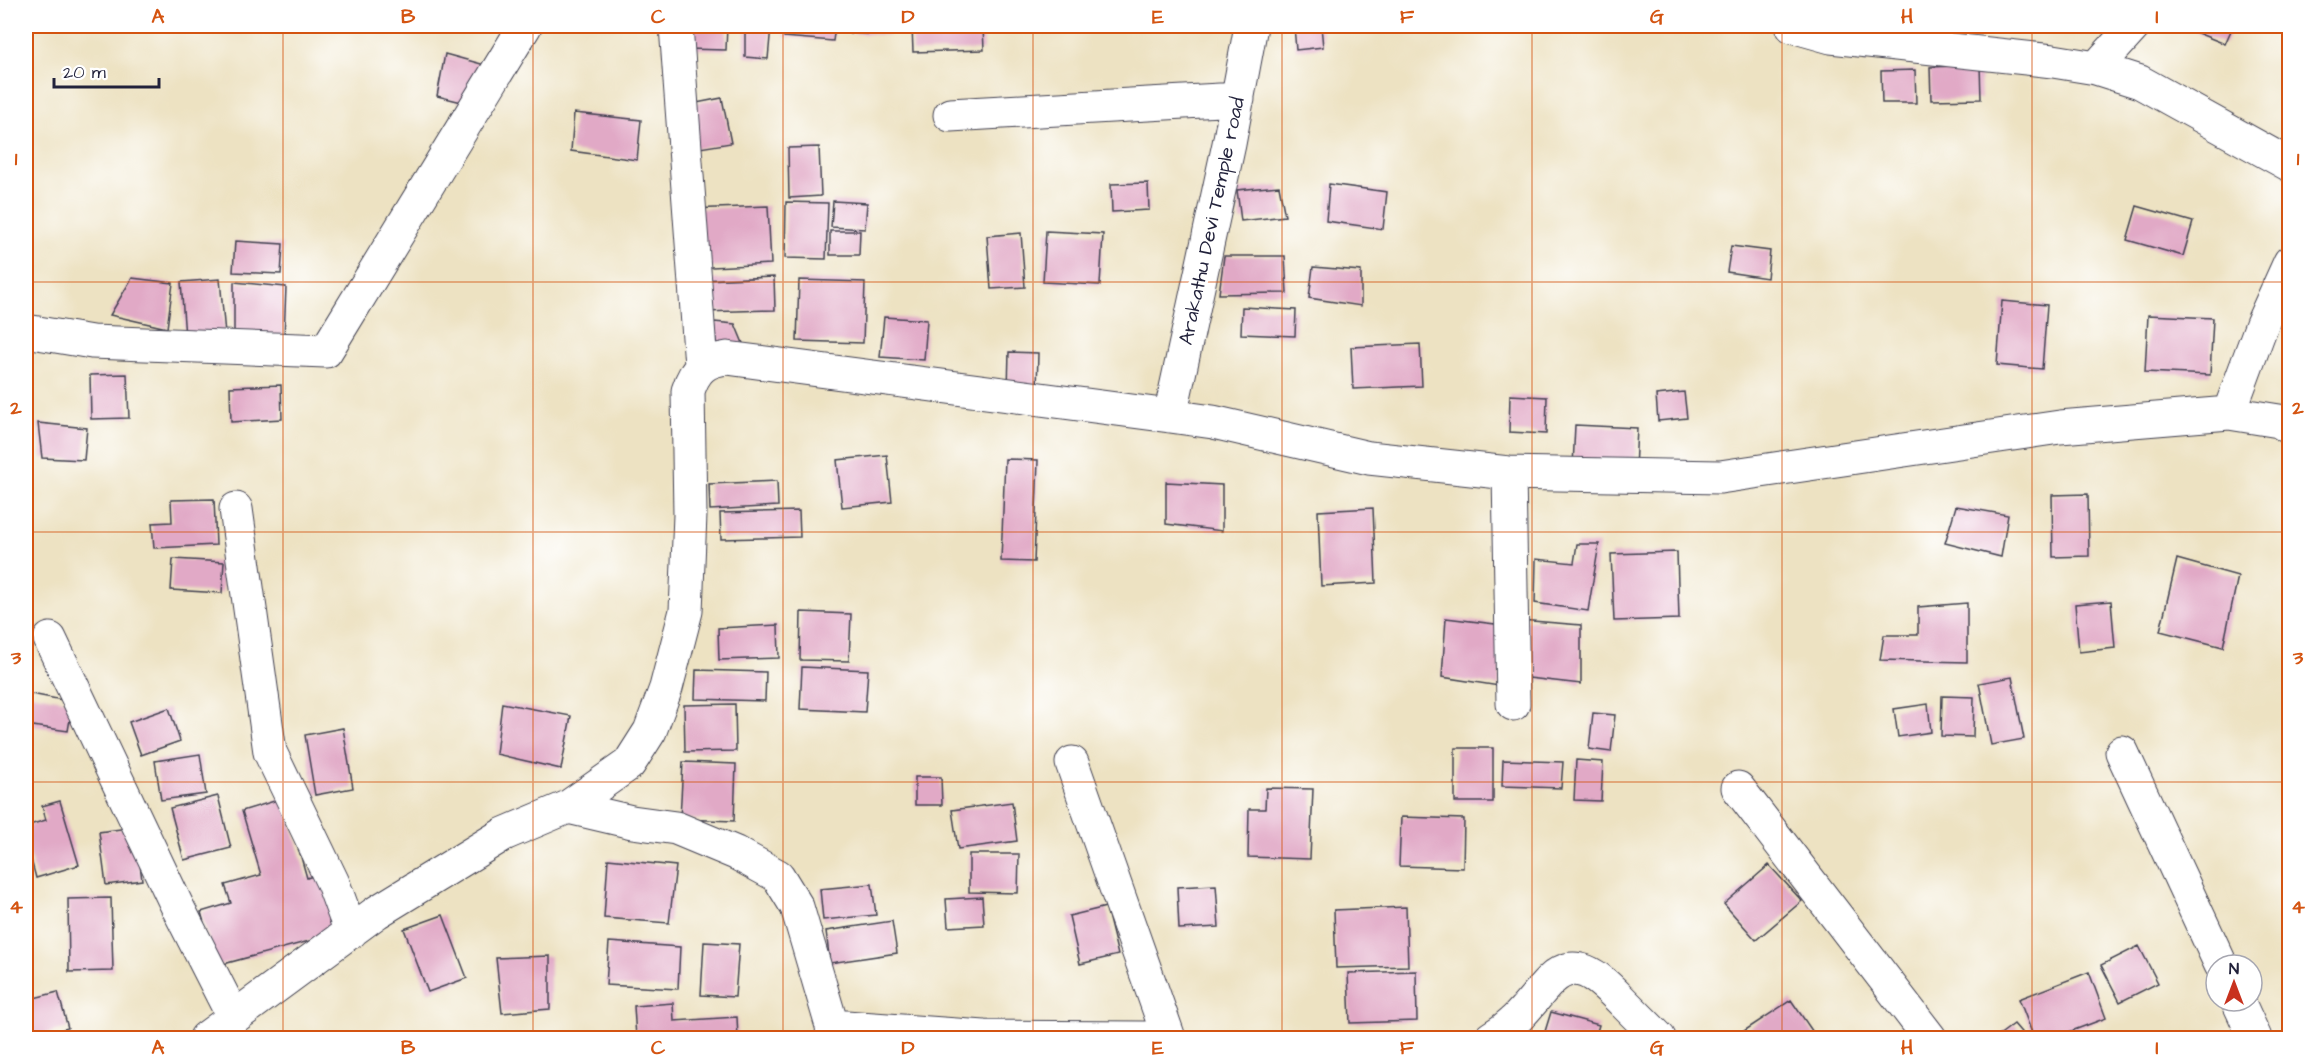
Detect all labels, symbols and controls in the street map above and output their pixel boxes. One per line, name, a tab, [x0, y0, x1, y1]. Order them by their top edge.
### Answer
text: A	[152, 3, 165, 31]
text: B	[401, 3, 416, 31]
text: C	[651, 3, 666, 31]
text: D	[902, 3, 915, 31]
text: E	[1152, 3, 1164, 31]
text: F	[1400, 3, 1415, 31]
text: G	[1650, 3, 1664, 31]
text: H	[1901, 3, 1913, 31]
text: I	[2155, 3, 2159, 31]
scale bar	[54, 51, 159, 89]
text: 20 m	[63, 60, 106, 85]
street label: Arakathu Devi Temple road	[1172, 95, 1252, 347]
text: 1	[15, 145, 18, 173]
text: 1	[2297, 145, 2300, 173]
text: 2	[9, 394, 22, 422]
text: 2	[2291, 394, 2304, 422]
text: 3	[10, 644, 22, 672]
text: 3	[2292, 644, 2304, 672]
text: 4	[9, 893, 23, 921]
text: 4	[2291, 893, 2305, 921]
north arrow	[2204, 953, 2264, 1013]
text: N	[2229, 958, 2239, 980]
text: A	[152, 1034, 165, 1062]
text: B	[401, 1034, 416, 1062]
text: C	[651, 1034, 666, 1062]
text: D	[902, 1034, 915, 1062]
text: E	[1152, 1034, 1164, 1062]
text: F	[1400, 1034, 1415, 1062]
text: G	[1650, 1034, 1664, 1062]
text: H	[1901, 1034, 1913, 1062]
text: I	[2155, 1034, 2159, 1062]

